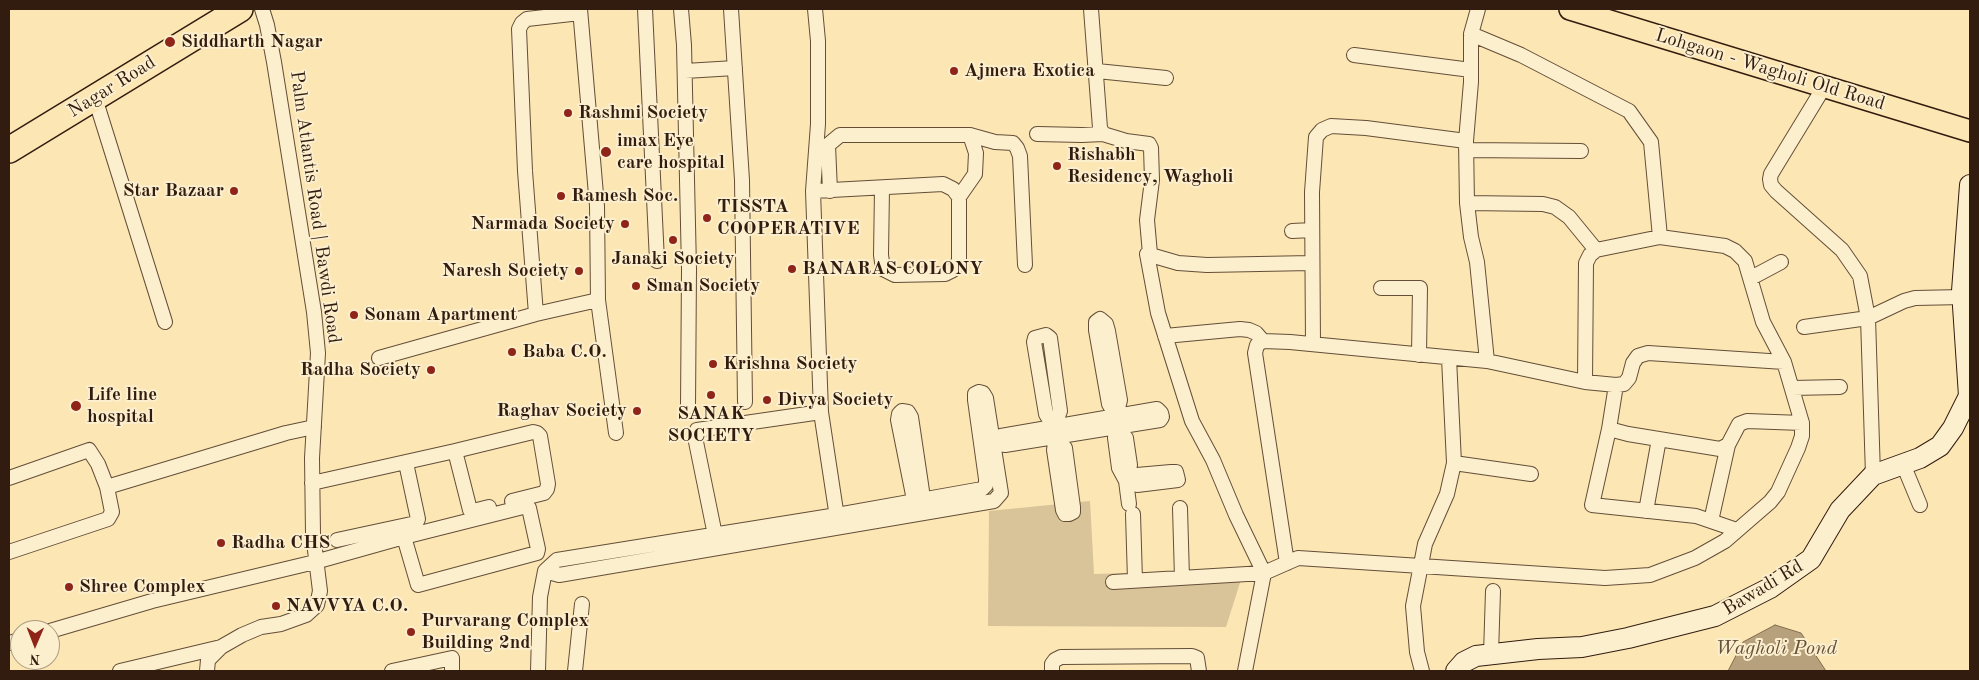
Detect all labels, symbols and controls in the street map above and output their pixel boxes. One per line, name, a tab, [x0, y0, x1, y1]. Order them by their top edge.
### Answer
street label: Lohgaon - Wagholi Old Road	[1652, 24, 1888, 116]
place label: Siddharth Nagar	[181, 31, 323, 53]
marker: Siddharth Nagar	[163, 35, 177, 49]
street label: Nagar Road	[64, 51, 160, 123]
place label: Ajmera Exotica	[964, 60, 1095, 82]
marker: Ajmera Exotica	[948, 65, 960, 77]
street label: Palm Atlantis Road | Bawdi Road	[285, 69, 345, 345]
place label: Rashmi Society	[578, 102, 708, 124]
marker: Rashmi Society	[562, 107, 574, 119]
place label: imax Eye care hospital	[617, 130, 725, 174]
place label: Rishabh Residency, Wagholi	[1067, 144, 1233, 188]
marker: imax Eye care hospital	[599, 145, 613, 159]
marker: Rishabh Residency, Wagholi	[1051, 160, 1063, 172]
place label: Star Bazaar	[123, 180, 224, 202]
marker: Star Bazaar	[228, 185, 240, 197]
place label: Ramesh Soc.	[571, 185, 678, 207]
marker: Ramesh Soc.	[555, 190, 567, 202]
place label: TISSTA COOPERATIVE	[717, 196, 860, 240]
marker: TISSTA COOPERATIVE	[701, 212, 713, 224]
place label: Narmada Society	[471, 213, 615, 235]
marker: Narmada Society	[619, 218, 631, 230]
marker: Janaki Society	[667, 234, 679, 246]
place label: Janaki Society	[611, 248, 735, 270]
place label: BANARAS COLONY	[802, 258, 983, 280]
place label: Naresh Society	[442, 260, 569, 282]
marker: BANARAS COLONY	[786, 263, 798, 275]
marker: Naresh Society	[573, 265, 585, 277]
place label: Sman Society	[646, 275, 760, 297]
marker: Sman Society	[630, 280, 642, 292]
place label: Sonam Apartment	[364, 304, 517, 326]
marker: Sonam Apartment	[348, 309, 360, 321]
place label: Baba C.O.	[522, 341, 607, 363]
marker: Baba C.O.	[506, 346, 518, 358]
place label: Krishna Society	[723, 353, 858, 375]
marker: Krishna Society	[707, 358, 719, 370]
place label: Radha Society	[300, 359, 421, 381]
marker: Radha Society	[425, 364, 437, 376]
place label: Life line hospital	[87, 384, 157, 428]
marker: SANAK SOCIETY	[705, 389, 717, 401]
place label: Divya Society	[777, 389, 894, 411]
marker: Divya Society	[761, 394, 773, 406]
marker: Life line hospital	[69, 399, 83, 413]
place label: Raghav Society	[496, 400, 627, 422]
place label: SANAK SOCIETY	[668, 403, 754, 447]
marker: Raghav Society	[631, 405, 643, 417]
place label: Radha CHS	[231, 532, 330, 554]
marker: Radha CHS	[215, 537, 227, 549]
street label: Bawadi Rd	[1719, 555, 1807, 621]
place label: Shree Complex	[79, 576, 205, 598]
marker: Shree Complex	[63, 581, 75, 593]
place label: NAVVYA C.O.	[286, 595, 408, 617]
marker: NAVVYA C.O.	[270, 600, 282, 612]
place label: Purvarang Complex Building 2nd	[421, 610, 589, 654]
north arrow	[10, 620, 60, 670]
marker: Purvarang Complex Building 2nd	[405, 626, 417, 638]
water label: Wagholi Pond	[1715, 637, 1837, 661]
text: N	[29, 652, 40, 666]

